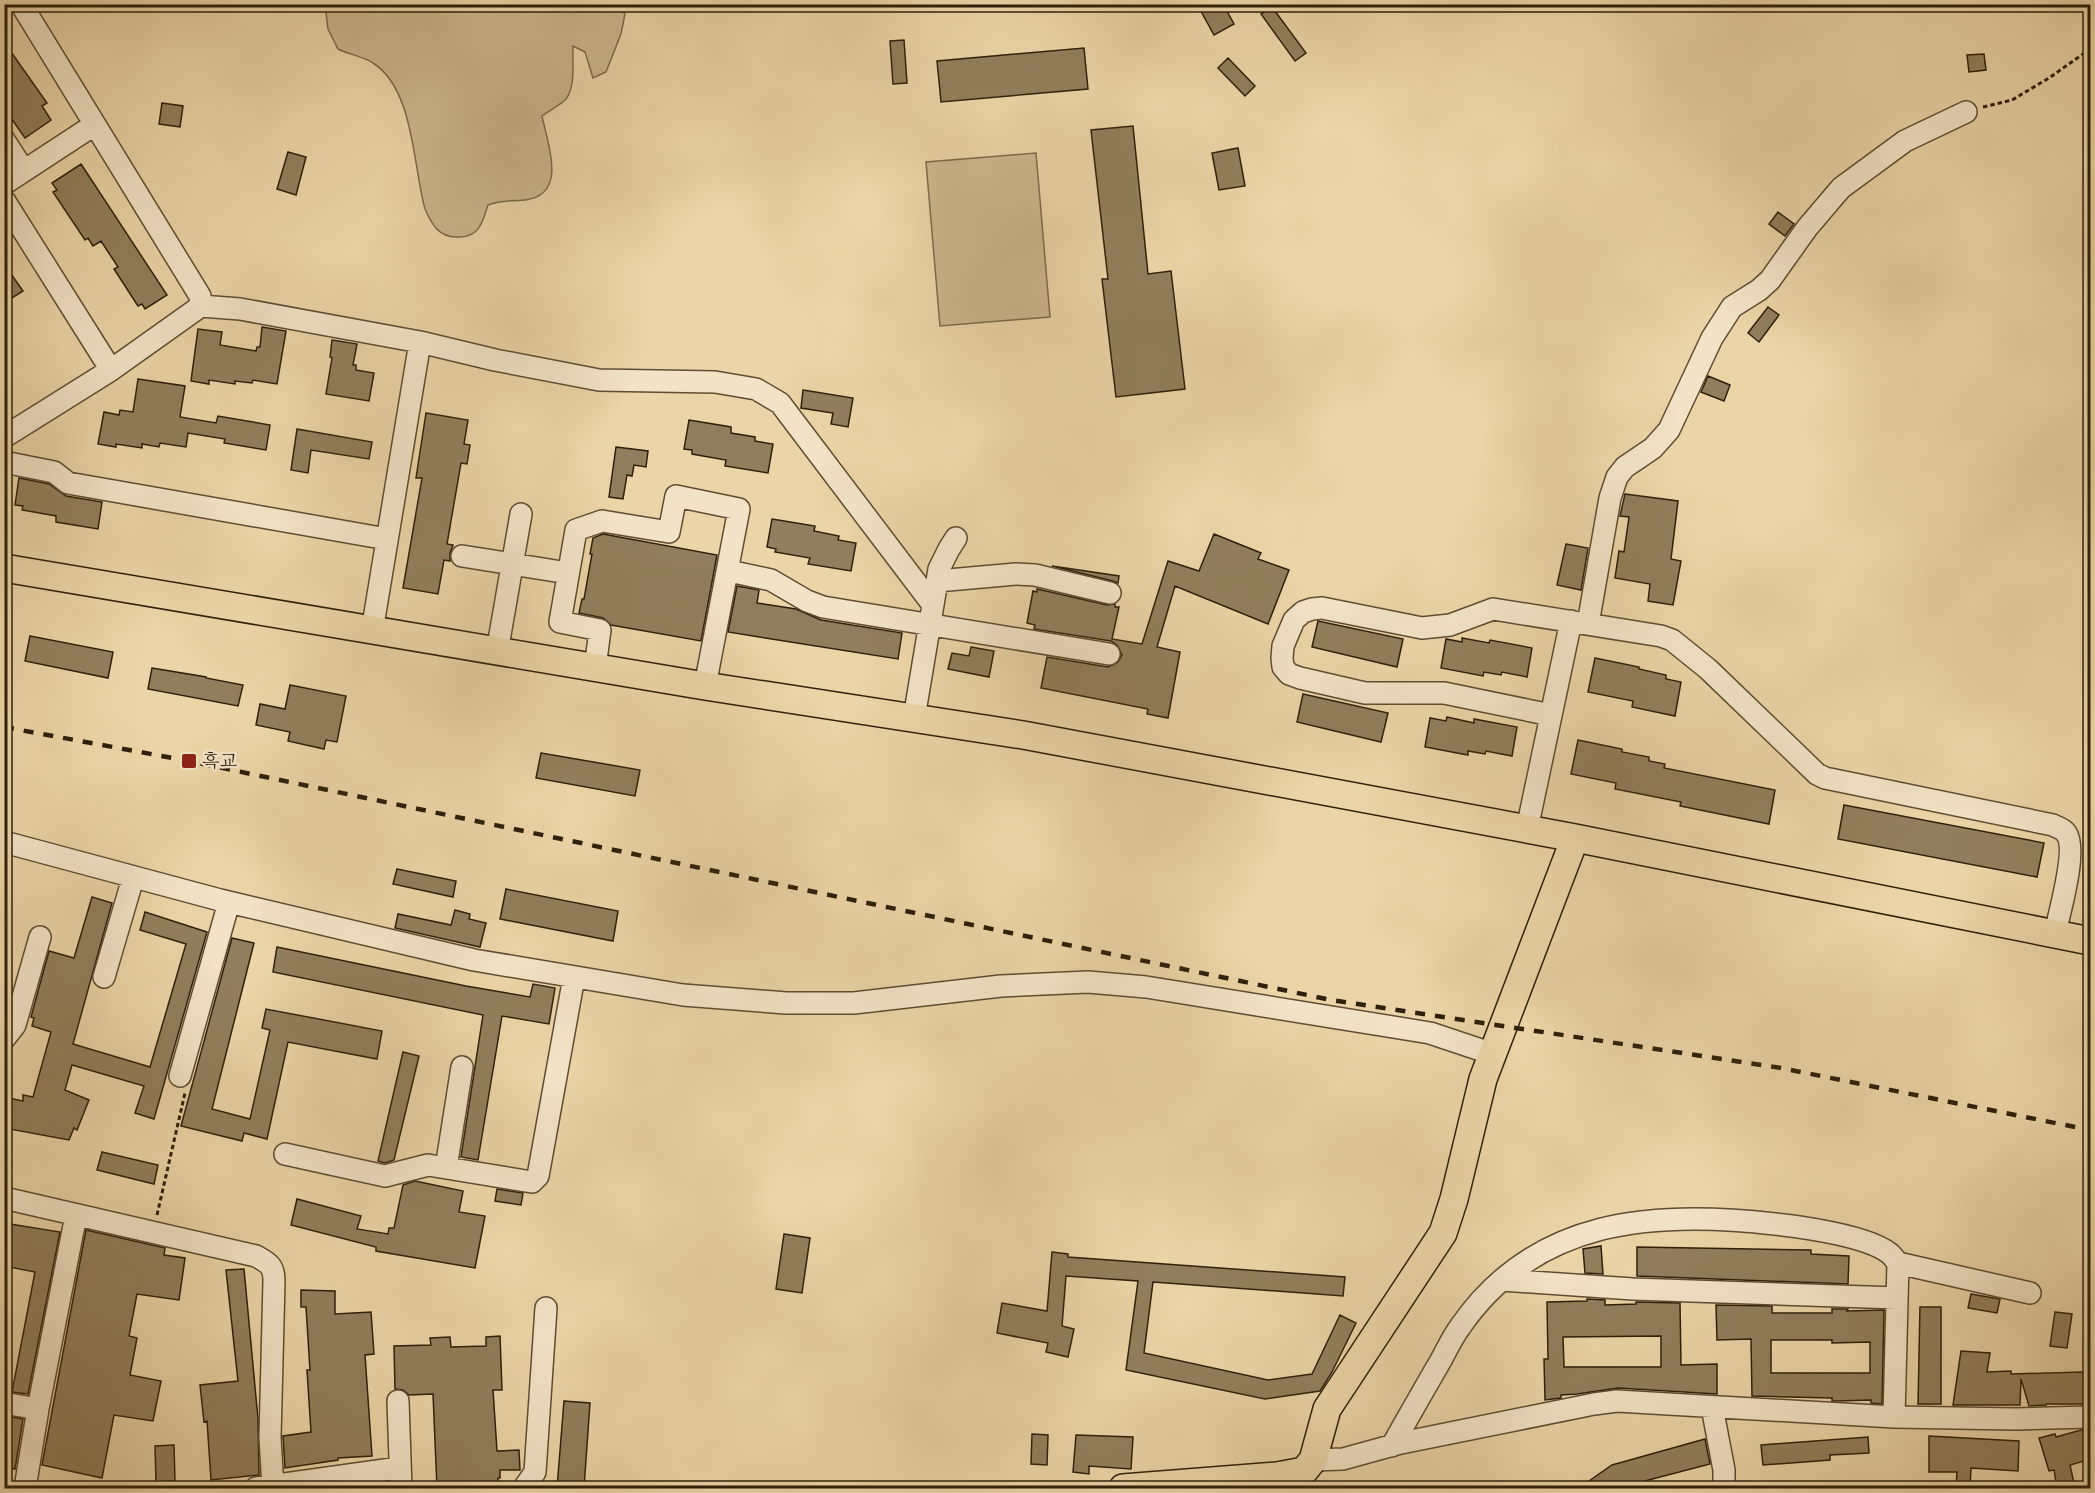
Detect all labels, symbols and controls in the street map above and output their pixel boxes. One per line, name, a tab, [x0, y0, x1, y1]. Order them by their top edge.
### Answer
place label: 흑교	[202, 751, 237, 772]
marker: 흑교	[180, 752, 198, 770]

